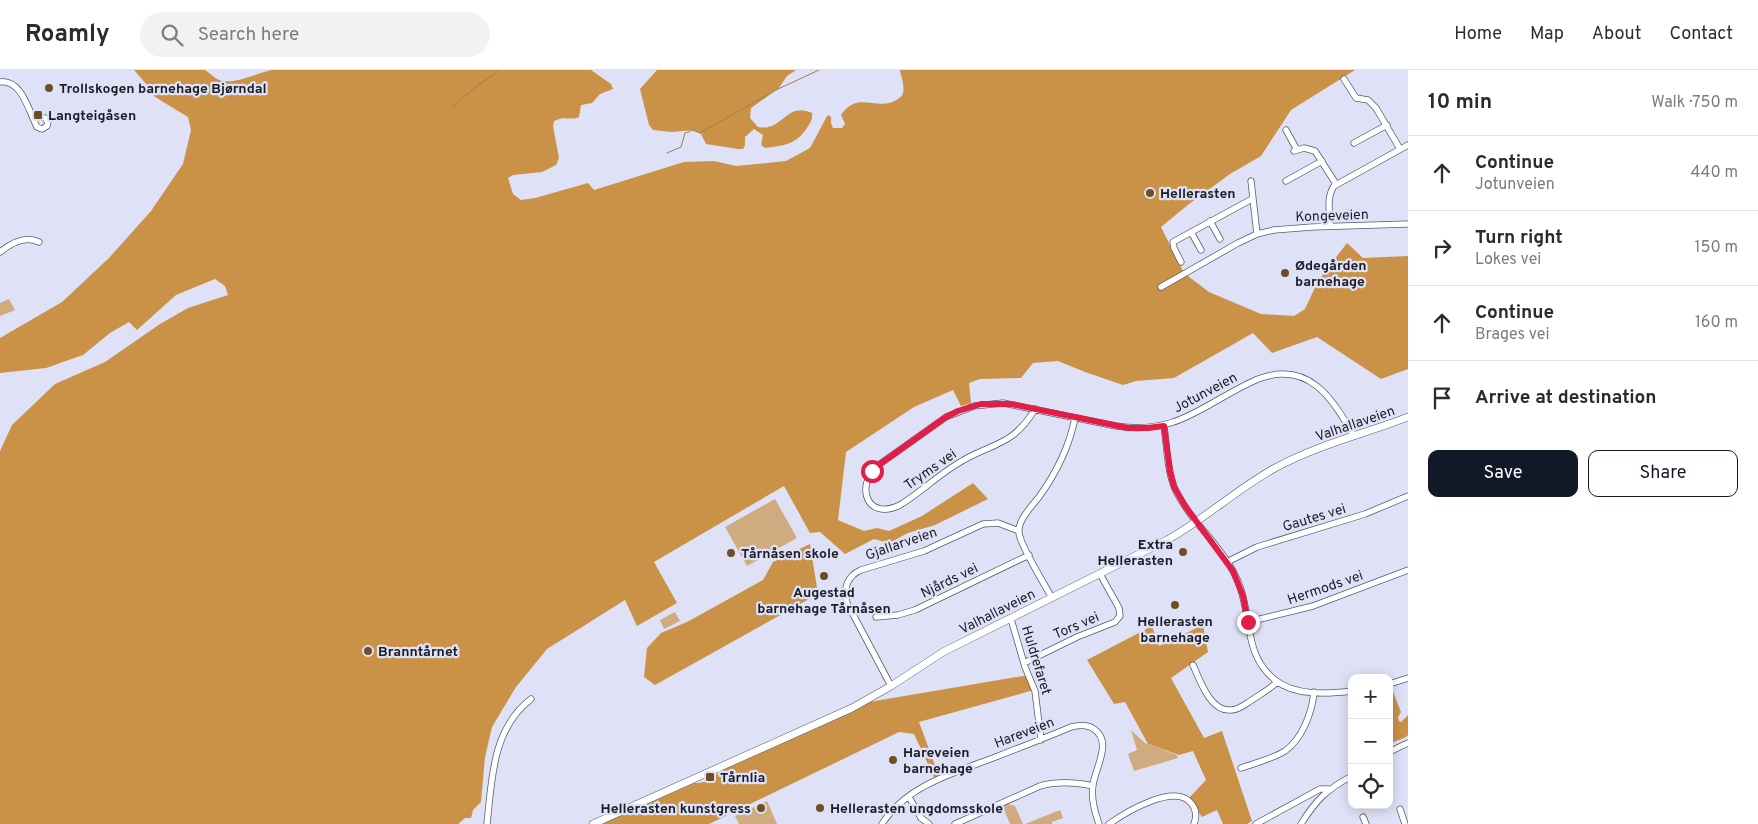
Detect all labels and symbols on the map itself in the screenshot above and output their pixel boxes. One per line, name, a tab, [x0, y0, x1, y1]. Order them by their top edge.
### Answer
place label: Trollskogen barnehage Bjørndal	[59, 81, 267, 98]
marker: Trollskogen barnehage Bjørndal	[43, 82, 55, 94]
place label: Langteigåsen	[48, 108, 136, 125]
marker: Langteigåsen	[32, 109, 44, 121]
place label: Hellerasten	[1160, 186, 1236, 203]
marker: Hellerasten	[1144, 187, 1156, 199]
street label: Kongeveien	[1295, 207, 1369, 226]
place label: Ødegården barnehage	[1295, 258, 1367, 291]
marker: Ødegården barnehage	[1279, 267, 1291, 279]
street label: Jotunveien	[1171, 369, 1241, 417]
street label: Valhallaveien	[1314, 403, 1397, 446]
street label: Tryms vei	[901, 446, 960, 494]
route start	[861, 460, 884, 483]
street label: Gautes vei	[1281, 501, 1348, 536]
street label: Gjallarveien	[863, 524, 940, 565]
place label: Extra Hellerasten	[1097, 537, 1173, 570]
place label: Tårnåsen skole	[741, 546, 839, 563]
marker: Extra Hellerasten	[1177, 546, 1189, 558]
marker: Tårnåsen skole	[725, 547, 737, 559]
street label: Njårds vei	[918, 560, 981, 603]
street label: Hermods vei	[1285, 568, 1366, 609]
marker: Augestad barnehage Tårnåsen	[818, 570, 830, 582]
place label: Augestad barnehage Tårnåsen	[757, 585, 891, 618]
street label: Valhallaveien	[957, 586, 1038, 639]
marker: Hellerasten barnehage	[1169, 599, 1181, 611]
street label: Tors vei	[1051, 609, 1102, 644]
route end	[1237, 611, 1260, 634]
place label: Hellerasten barnehage	[1137, 614, 1213, 647]
street label: Huldrefaret	[1017, 624, 1054, 697]
place label: Branntårnet	[378, 644, 458, 661]
marker: Branntårnet	[362, 645, 374, 657]
street label: Hareveien	[992, 714, 1057, 753]
place label: Hareveien barnehage	[903, 745, 973, 778]
marker: Hareveien barnehage	[887, 754, 899, 766]
place label: Tårnlia	[720, 770, 765, 787]
marker: Tårnlia	[704, 771, 716, 783]
place label: Hellerasten kunstgress	[601, 801, 751, 818]
place label: Hellerasten ungdomsskole	[830, 801, 1003, 818]
marker: Hellerasten kunstgress	[755, 802, 767, 814]
marker: Hellerasten ungdomsskole	[814, 802, 826, 814]

